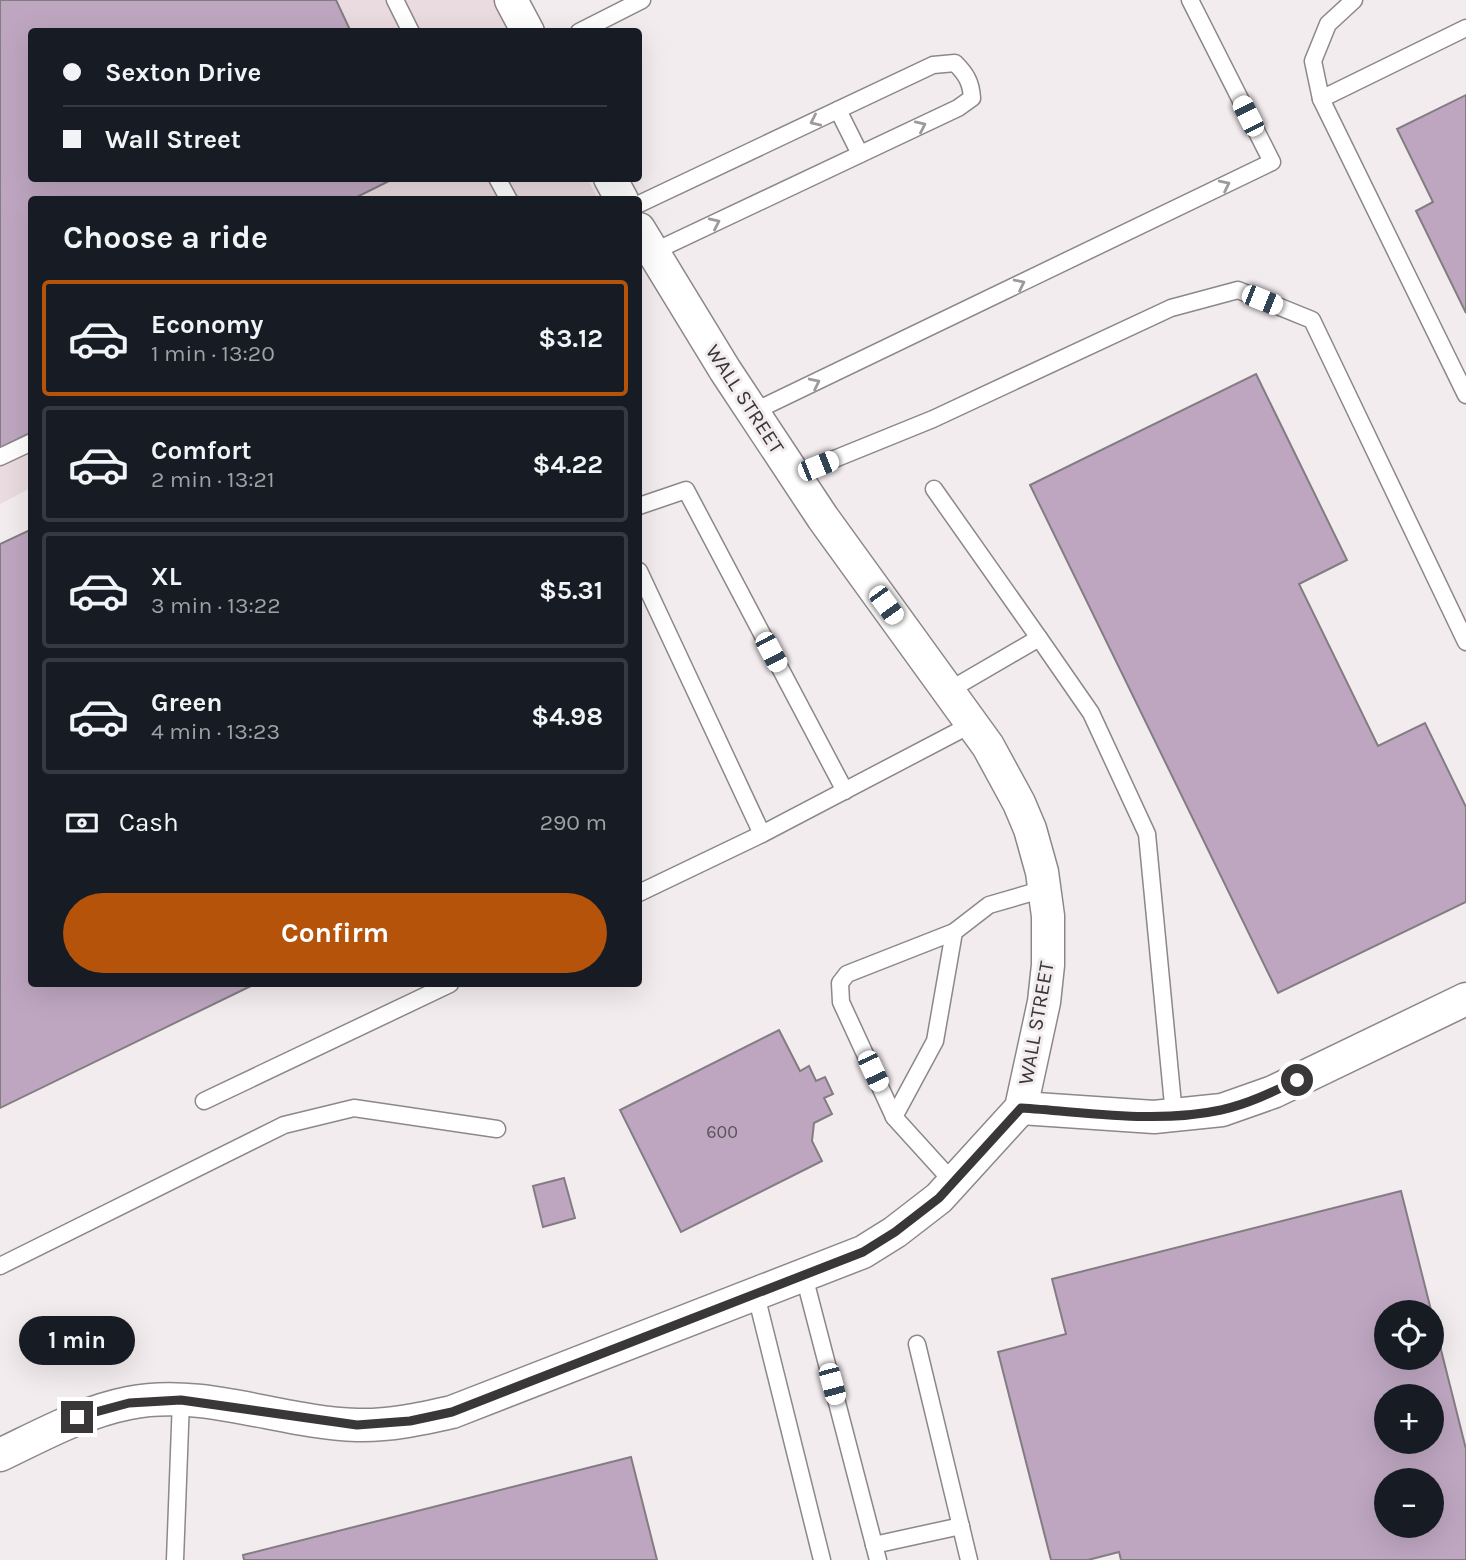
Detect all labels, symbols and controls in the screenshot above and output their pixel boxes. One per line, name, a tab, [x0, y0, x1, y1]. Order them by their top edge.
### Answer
text: Sexton Drive	[105, 57, 261, 88]
car	[1230, 93, 1267, 139]
one-way arrow	[809, 112, 822, 126]
one-way arrow	[914, 120, 926, 134]
text: Wall Street	[105, 124, 241, 155]
one-way arrow	[1218, 179, 1230, 193]
one-way arrow	[708, 217, 720, 231]
text: Choose a ride	[63, 219, 268, 256]
one-way arrow	[1013, 278, 1025, 292]
car	[1239, 282, 1286, 318]
icon: car	[67, 307, 130, 370]
text: Economy	[151, 309, 263, 340]
text: $3.12	[538, 323, 603, 354]
text: 1 min · 13:20	[151, 340, 275, 367]
street label: WALL STREET	[701, 340, 789, 458]
one-way arrow	[808, 377, 820, 391]
icon: car	[67, 433, 130, 496]
text: Comfort	[151, 435, 252, 466]
car	[795, 448, 842, 484]
text: $4.22	[533, 449, 603, 480]
text: 2 min · 13:21	[151, 466, 275, 493]
icon: car	[67, 559, 130, 622]
text: XL	[151, 561, 182, 592]
text: $5.31	[539, 575, 603, 606]
car	[866, 582, 907, 628]
text: 3 min · 13:22	[151, 592, 280, 619]
car	[752, 629, 791, 675]
icon: car	[67, 685, 130, 748]
text: Green	[151, 687, 223, 718]
text: $4.98	[531, 701, 603, 732]
text: 4 min · 13:23	[151, 718, 280, 745]
icon: cash	[63, 804, 101, 842]
text: Cash	[119, 807, 179, 838]
text: 290 m	[540, 809, 607, 836]
button: Confirm	[63, 893, 607, 973]
street label: WALL STREET	[1013, 959, 1059, 1087]
car	[855, 1048, 892, 1094]
route start	[1281, 1064, 1313, 1096]
house number: 600	[706, 1121, 738, 1143]
map controls	[1374, 1300, 1444, 1538]
button: locate	[1374, 1300, 1444, 1370]
callout: 1 min	[19, 1316, 135, 1364]
text: 1 min	[48, 1327, 106, 1354]
car	[817, 1361, 848, 1407]
button: +	[1374, 1384, 1444, 1454]
route end	[61, 1401, 93, 1433]
button: −	[1374, 1468, 1444, 1538]

